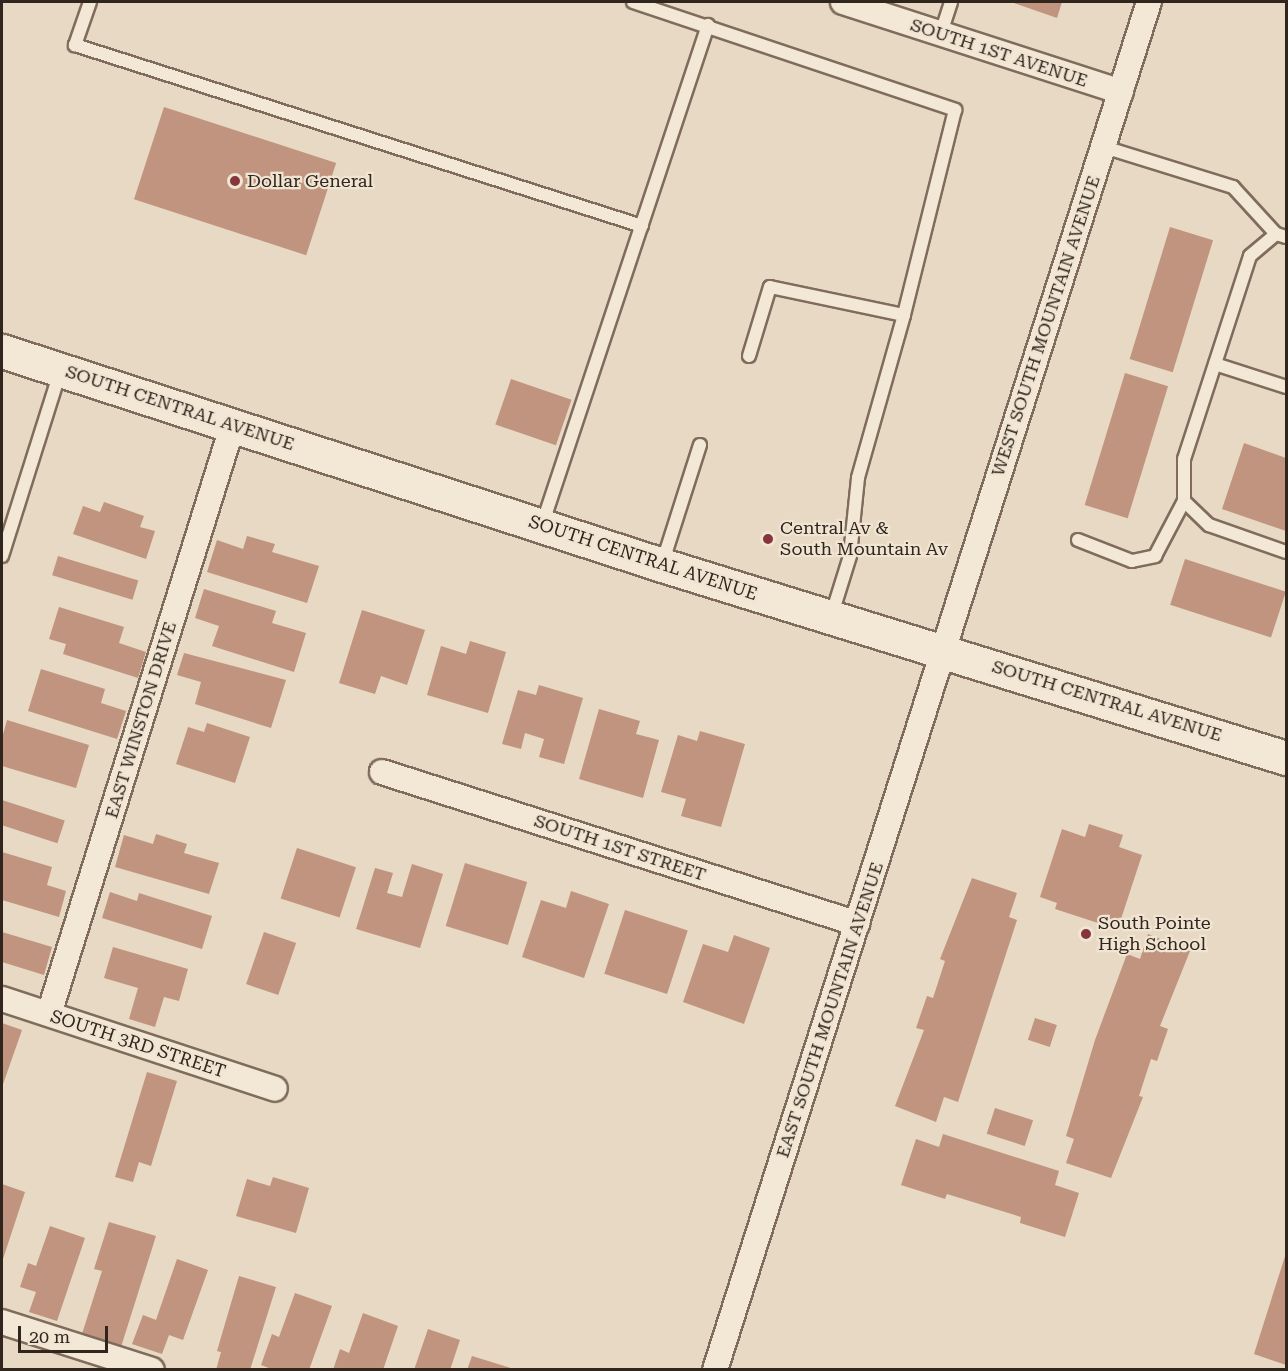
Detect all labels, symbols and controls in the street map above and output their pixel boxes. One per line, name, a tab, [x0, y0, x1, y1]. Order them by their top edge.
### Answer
street label: SOUTH 1ST AVENUE	[908, 14, 1090, 92]
place label: Dollar General	[247, 170, 373, 192]
street label: WEST SOUTH MOUNTAIN AVENUE	[987, 173, 1105, 479]
marker: Dollar General	[228, 174, 242, 188]
street label: SOUTH CENTRAL AVENUE	[63, 361, 297, 455]
street label: SOUTH CENTRAL AVENUE	[526, 511, 760, 605]
place label: Central Av & South Mountain Av	[780, 518, 948, 560]
marker: Central Av & South Mountain Av	[761, 532, 775, 546]
street label: EAST WINSTON DRIVE	[101, 619, 181, 821]
street label: SOUTH CENTRAL AVENUE	[989, 656, 1225, 746]
street label: SOUTH 1ST STREET	[531, 810, 709, 886]
street label: EAST SOUTH MOUNTAIN AVENUE	[772, 860, 888, 1160]
place label: South Pointe High School	[1098, 913, 1211, 956]
marker: South Pointe High School	[1079, 927, 1093, 941]
street label: SOUTH 3RD STREET	[48, 1005, 228, 1083]
scale bar	[21, 1314, 111, 1352]
text: 20 m	[29, 1326, 70, 1347]

